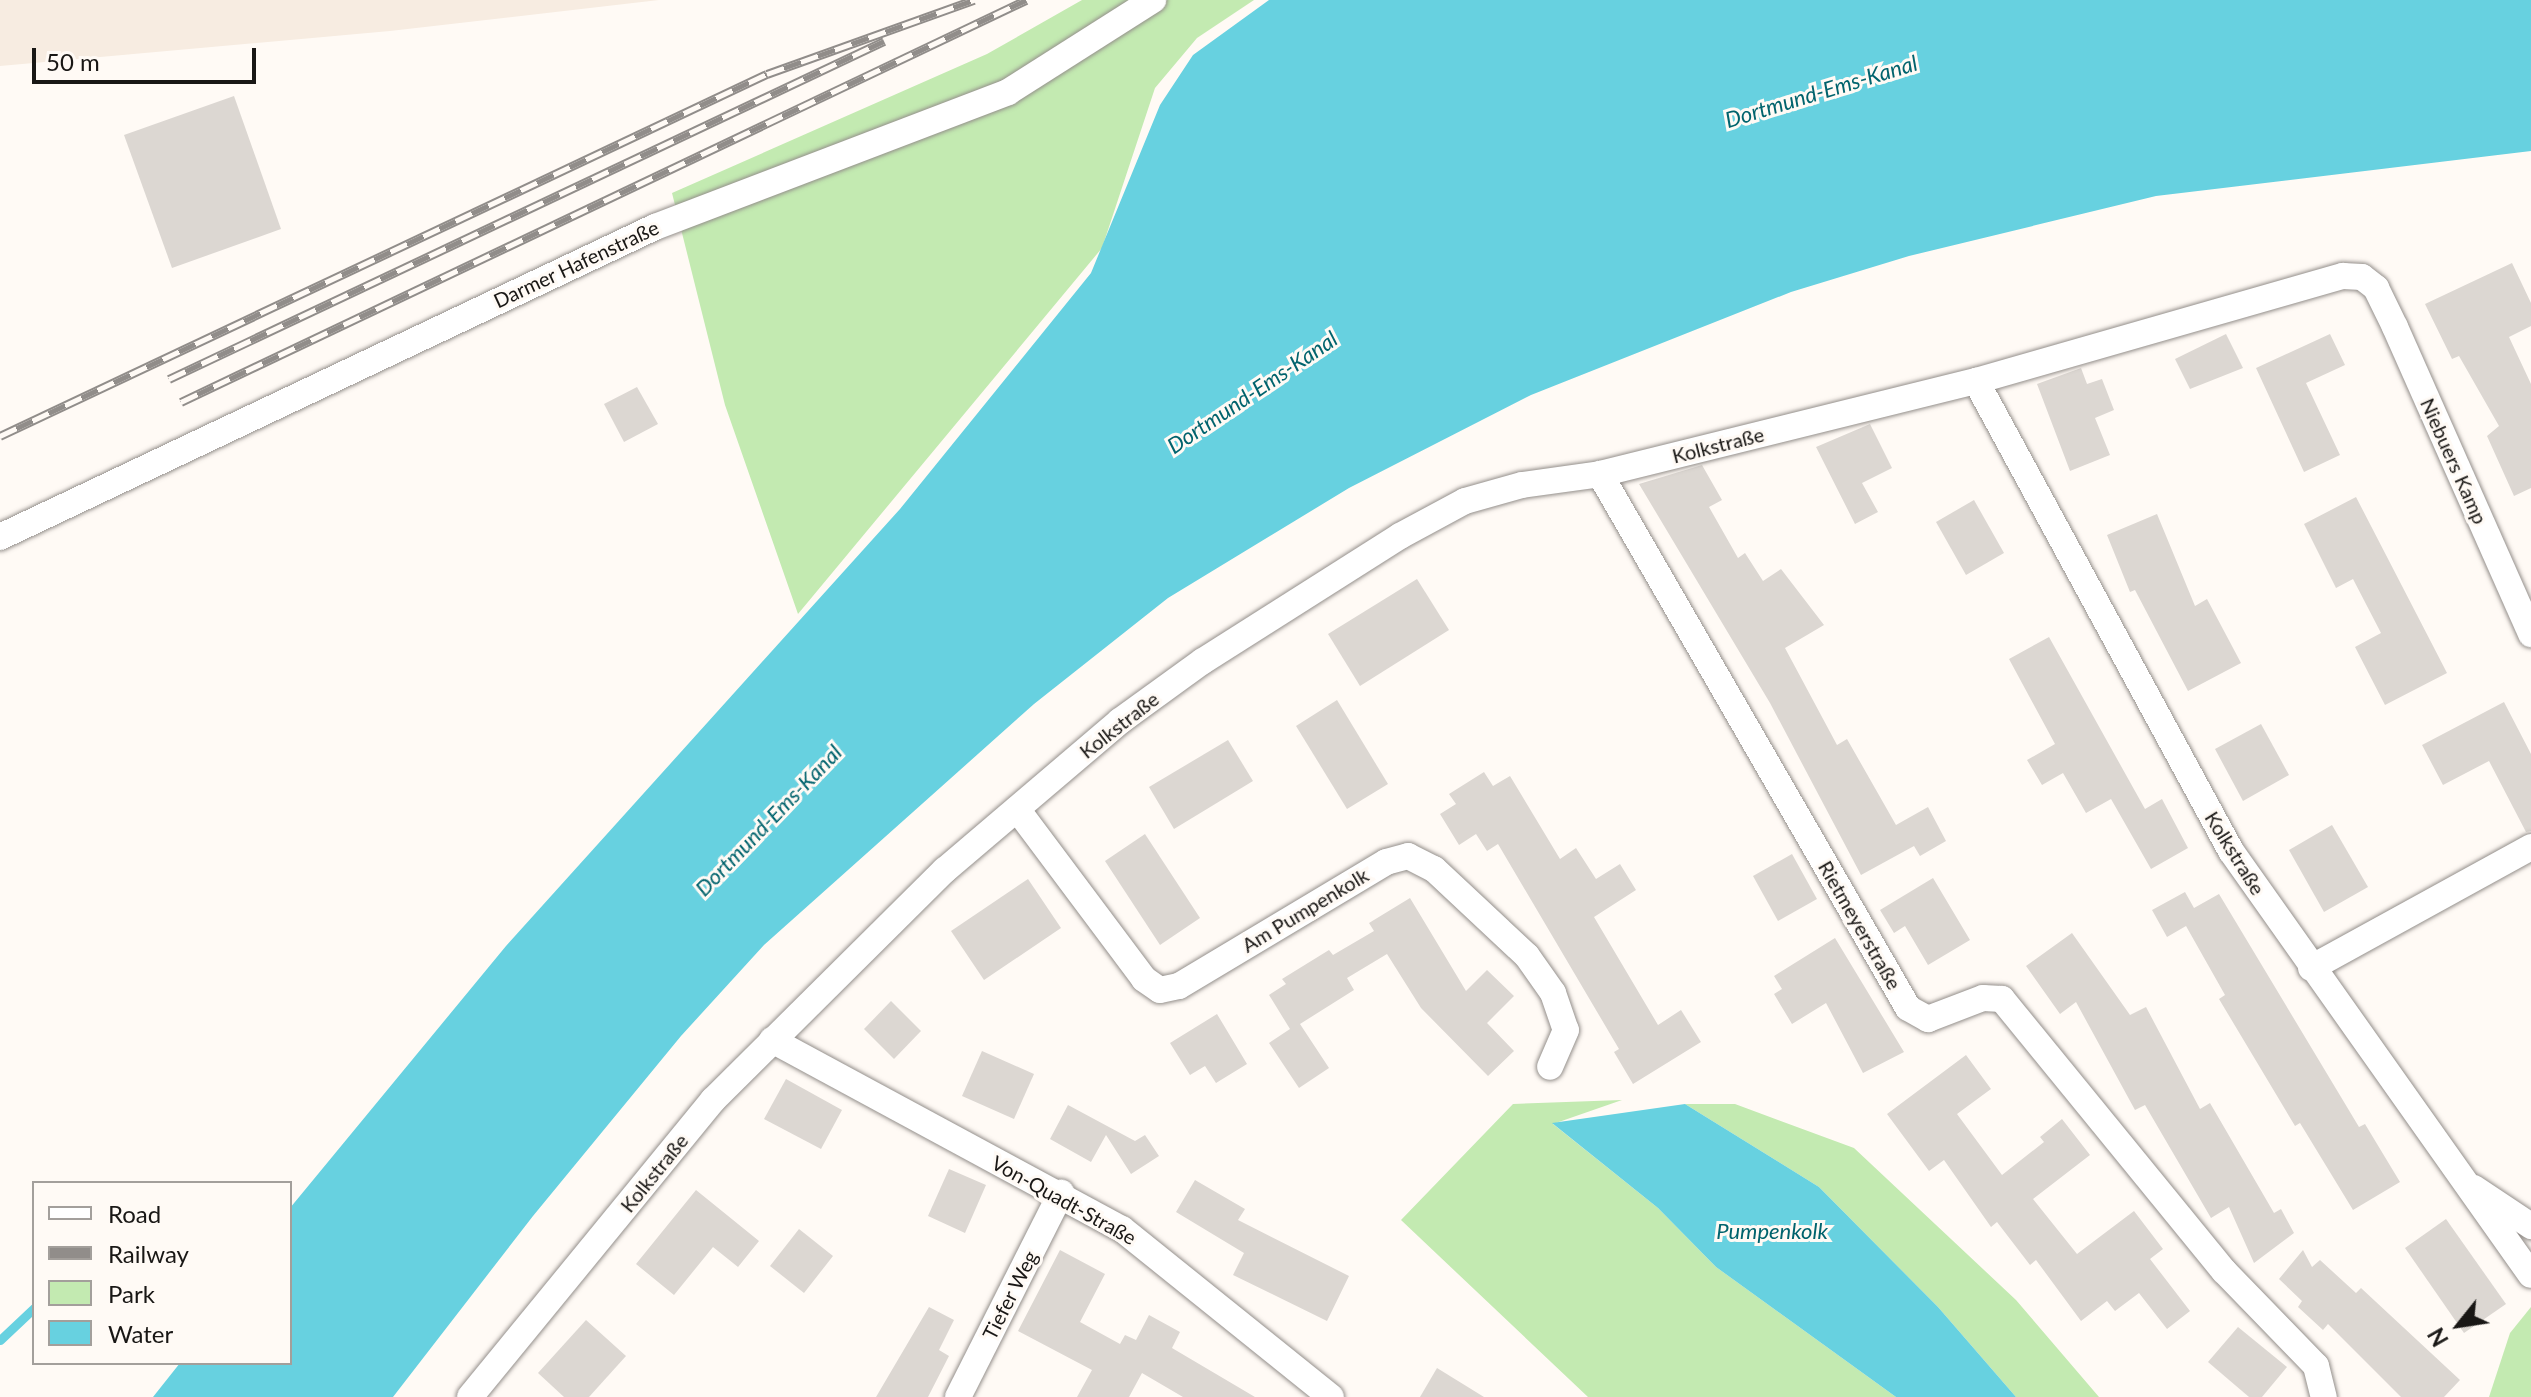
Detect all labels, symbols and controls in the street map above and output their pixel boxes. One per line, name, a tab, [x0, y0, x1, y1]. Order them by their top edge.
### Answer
scale bar	[36, 32, 260, 82]
text: 50 m	[46, 47, 100, 76]
water label: Dortmund-Ems-Kanal	[1722, 49, 1920, 133]
street label: Darmer Hafenstraße	[489, 215, 663, 313]
water label: Dortmund-Ems-Kanal	[1162, 325, 1342, 459]
street label: Niebuers Kamp	[2416, 394, 2492, 528]
street label: Kolkstraße	[1670, 422, 1766, 468]
street label: Kolkstraße	[1075, 687, 1163, 763]
water label: Dortmund-Ems-Kanal	[689, 739, 847, 901]
street label: Kolkstraße	[2200, 807, 2270, 899]
street label: Rietmeyerstraße	[1813, 856, 1907, 994]
street label: Am Pumpenkolk	[1237, 863, 1373, 957]
street label: Kolkstraße	[615, 1129, 693, 1217]
street label: Von-Quadt-Straße	[988, 1150, 1140, 1250]
legend	[32, 1181, 292, 1365]
text: Road	[108, 1199, 161, 1228]
water label: Pumpenkolk	[1716, 1218, 1828, 1244]
text: Railway	[108, 1239, 189, 1268]
street label: Tiefer Weg	[977, 1246, 1043, 1344]
text: Park	[108, 1279, 155, 1308]
north arrow	[2419, 1285, 2499, 1365]
text: Water	[108, 1319, 173, 1348]
text: N	[2422, 1323, 2454, 1351]

